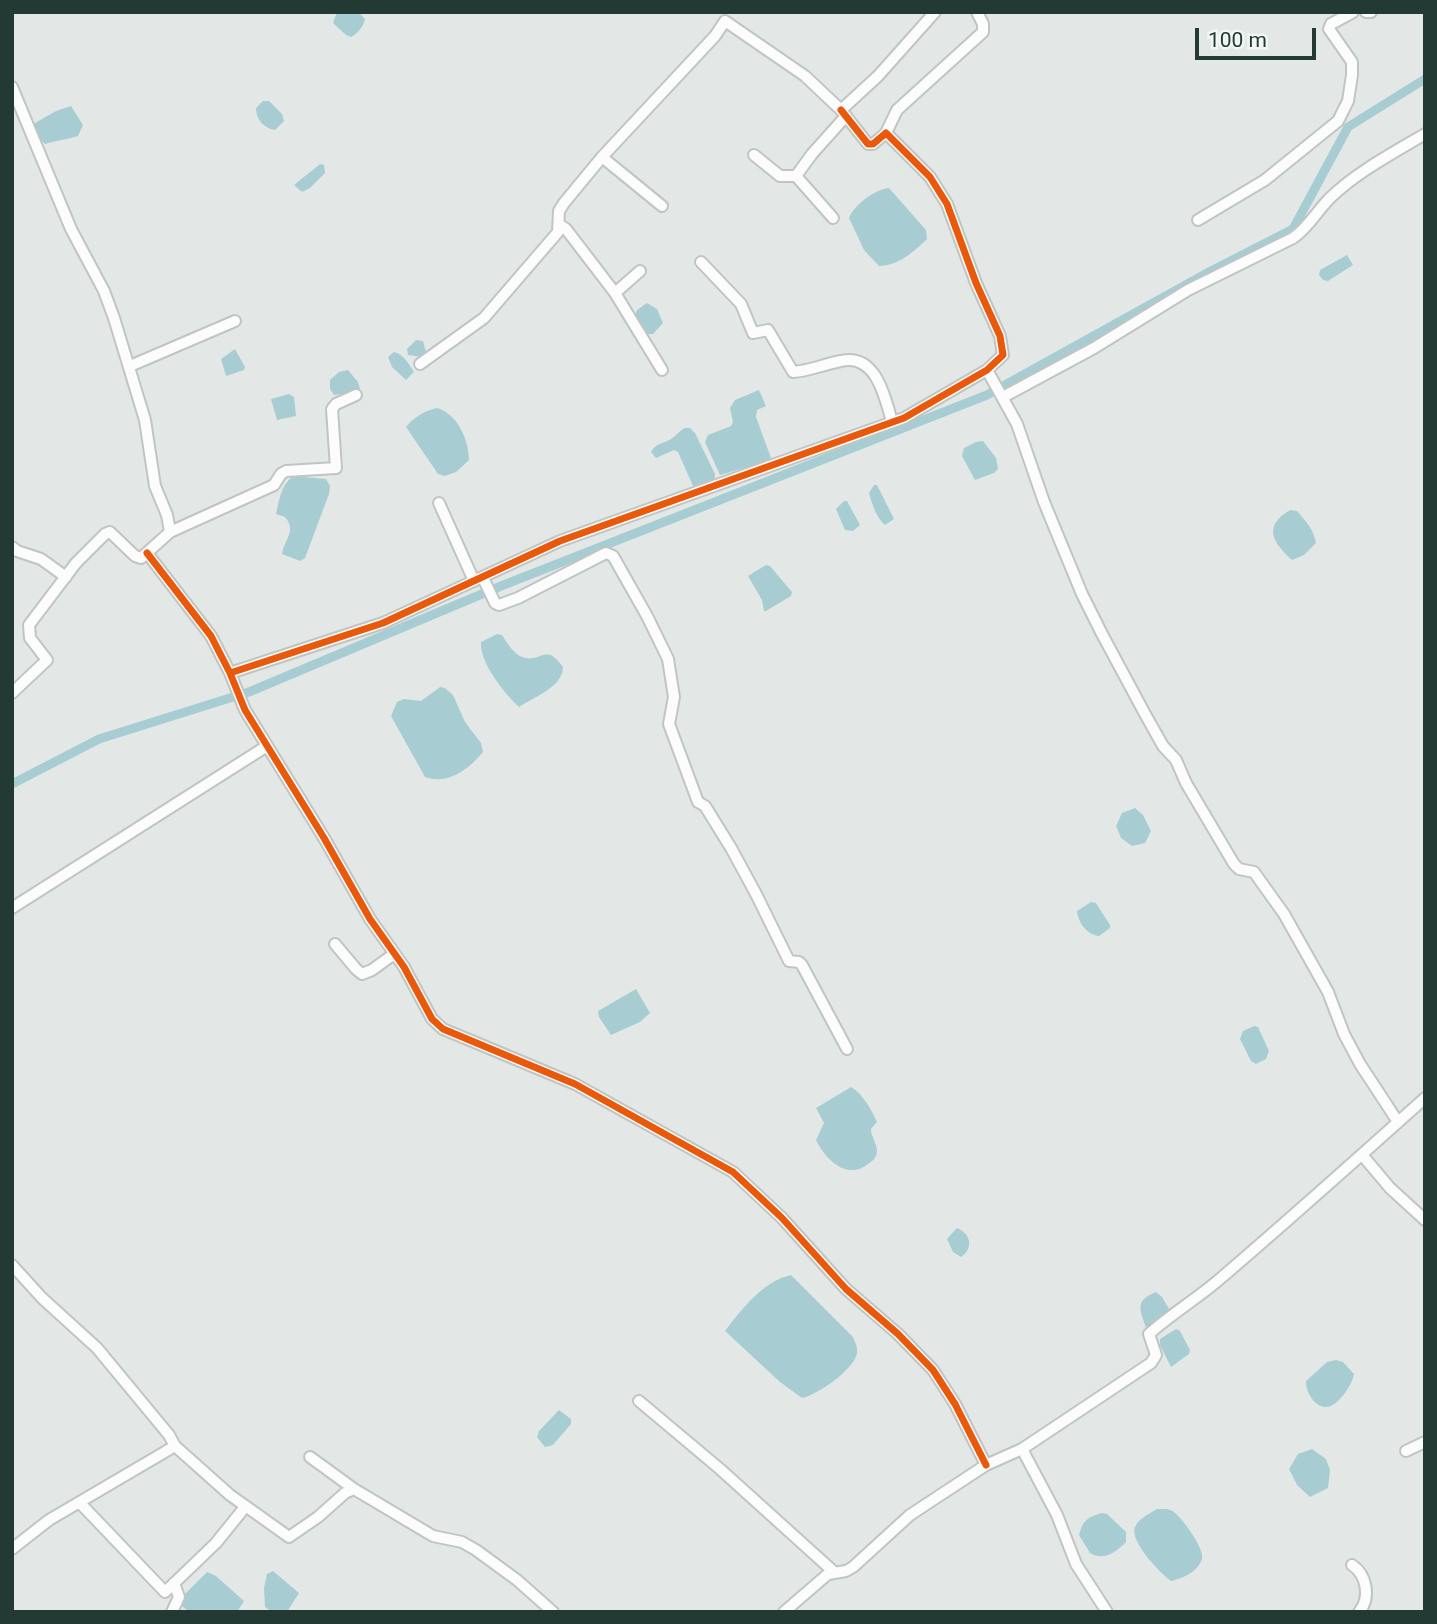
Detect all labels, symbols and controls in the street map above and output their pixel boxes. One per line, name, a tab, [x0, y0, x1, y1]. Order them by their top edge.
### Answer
scale bar	[1199, 14, 1320, 58]
text: 100 m	[1208, 28, 1267, 52]

